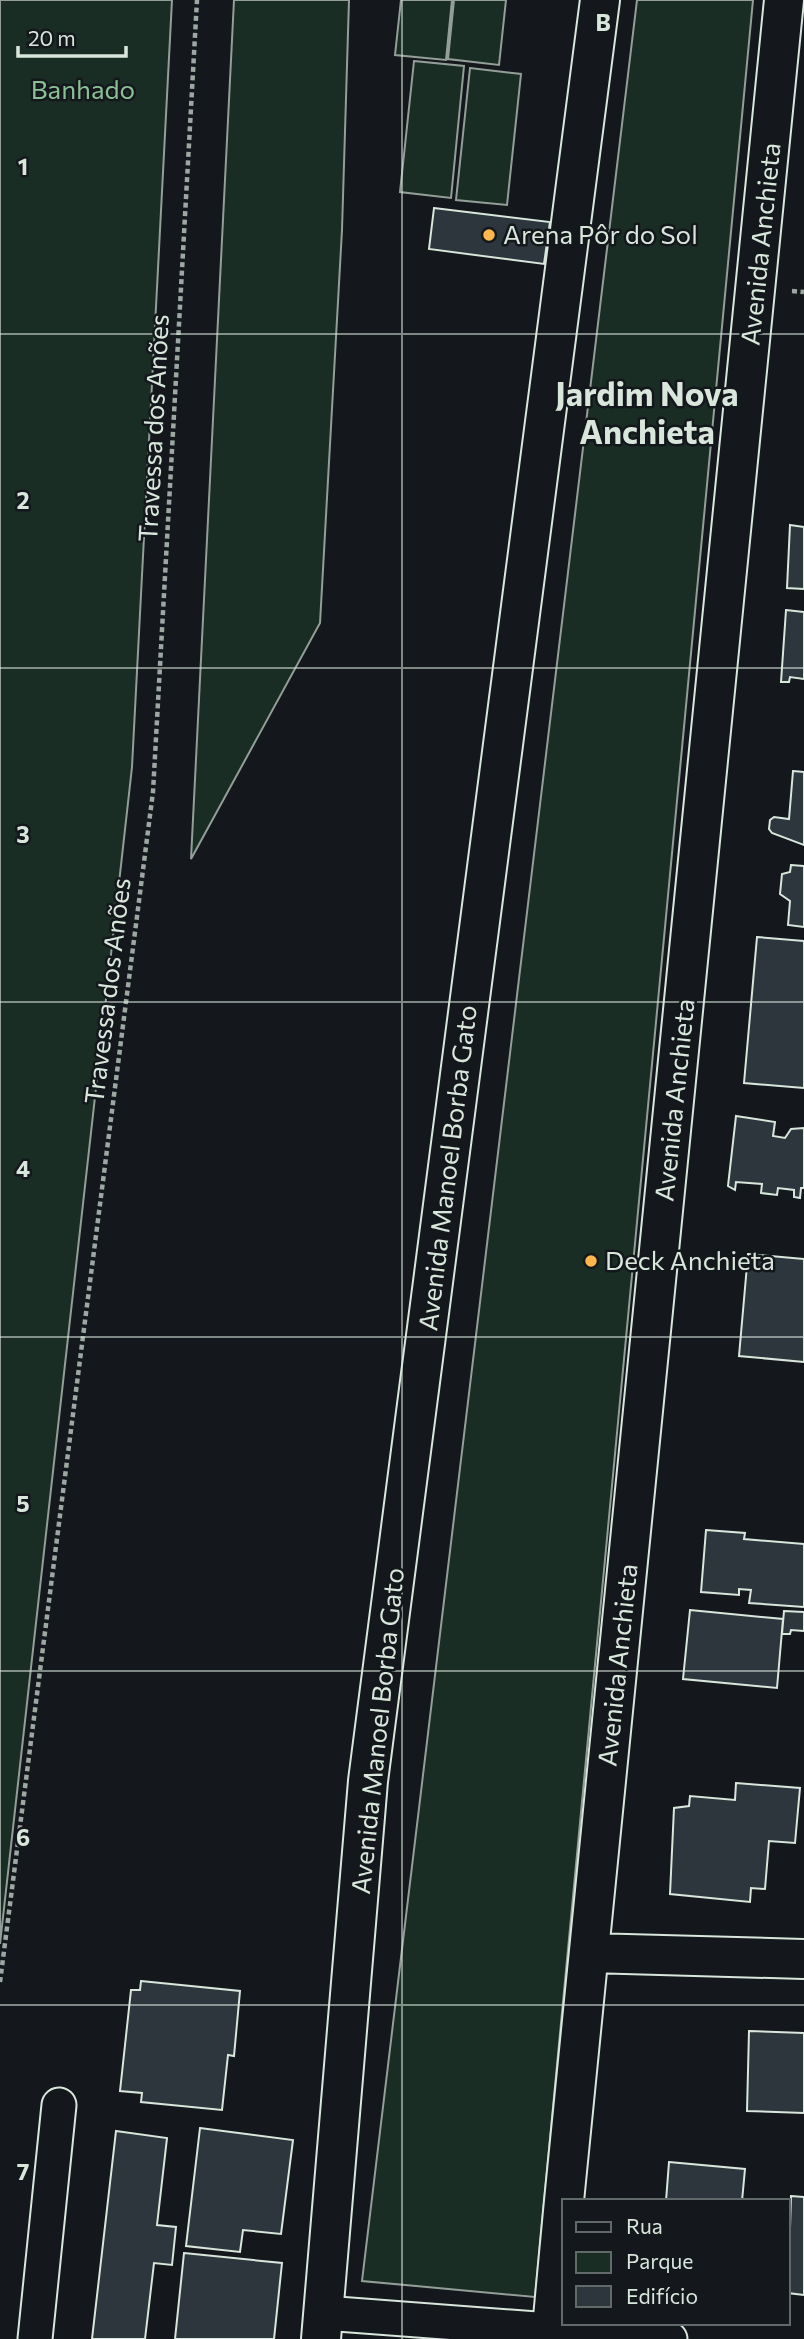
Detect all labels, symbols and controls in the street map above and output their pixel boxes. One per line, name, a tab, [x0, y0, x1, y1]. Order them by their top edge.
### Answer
text: B	[595, 8, 611, 36]
scale bar	[18, 14, 126, 58]
text: 20 m	[28, 25, 76, 50]
park label: Banhado	[31, 73, 135, 104]
street label: Avenida Anchieta	[733, 141, 786, 347]
text: 1	[18, 152, 28, 180]
place label: Arena Pôr do Sol	[503, 218, 698, 249]
marker: Arena Pôr do Sol	[481, 227, 497, 243]
street label: Travessa dos Anões	[131, 313, 174, 542]
district label: Jardim Nova Anchieta	[555, 372, 739, 451]
text: 2	[16, 486, 30, 514]
text: 3	[16, 820, 30, 848]
street label: Travessa dos Anões	[77, 876, 136, 1106]
street label: Avenida Anchieta	[647, 997, 700, 1203]
street label: Avenida Manoel Borba Gato	[411, 1003, 482, 1332]
text: 4	[16, 1154, 30, 1182]
place label: Deck Anchieta	[605, 1244, 775, 1275]
marker: Deck Anchieta	[583, 1253, 599, 1269]
text: 5	[16, 1489, 30, 1517]
street label: Avenida Anchieta	[590, 1562, 643, 1768]
street label: Avenida Manoel Borba Gato	[344, 1566, 409, 1896]
text: 6	[16, 1823, 30, 1851]
text: 7	[17, 2157, 29, 2185]
legend	[562, 2199, 790, 2325]
text: Rua	[626, 2213, 663, 2238]
text: Parque	[626, 2248, 693, 2273]
text: Edifício	[626, 2283, 698, 2308]

